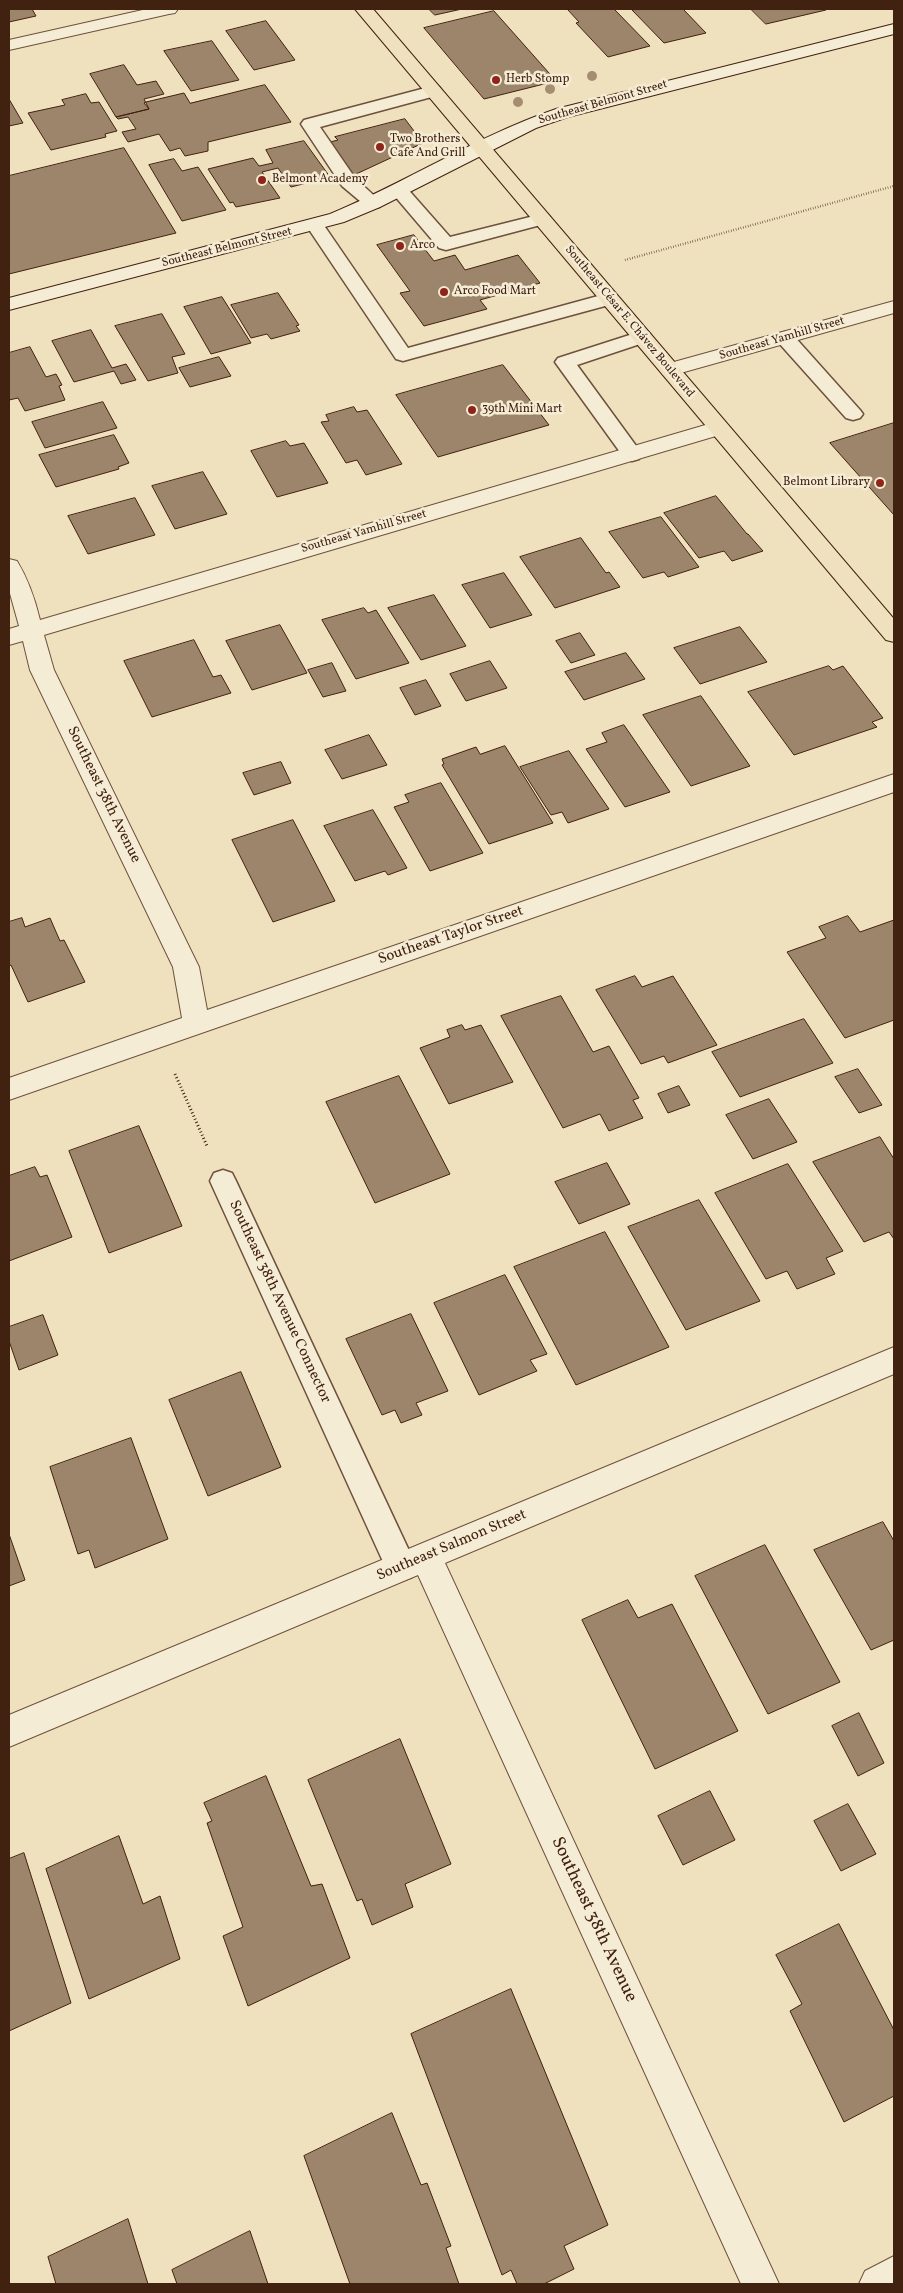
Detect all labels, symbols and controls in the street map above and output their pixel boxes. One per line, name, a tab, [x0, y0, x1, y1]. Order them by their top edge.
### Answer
place label: Herb Stomp	[506, 73, 569, 87]
marker: Herb Stomp	[490, 74, 502, 86]
street label: Southeast Belmont Street	[537, 78, 669, 128]
place label: Two Brothers Cafe And Grill	[390, 133, 465, 161]
marker: Two Brothers Cafe And Grill	[374, 141, 386, 153]
place label: Belmont Academy	[272, 173, 368, 187]
marker: Belmont Academy	[256, 174, 268, 186]
street label: Southeast Belmont Street	[160, 225, 294, 271]
place label: Arco	[410, 239, 435, 253]
marker: Arco	[394, 240, 406, 252]
street label: Southeast César E. Chávez Boulevard	[561, 243, 697, 401]
place label: Arco Food Mart	[454, 285, 536, 299]
marker: Arco Food Mart	[438, 286, 450, 298]
street label: Southeast Yamhill Street	[718, 314, 846, 364]
place label: 39th Mini Mart	[482, 403, 562, 417]
marker: 39th Mini Mart	[466, 404, 478, 416]
place label: Belmont Library	[783, 476, 870, 490]
marker: Belmont Library	[874, 477, 886, 489]
street label: Southeast Yamhill Street	[300, 507, 428, 557]
street label: Southeast 38th Avenue	[62, 724, 144, 866]
street label: Southeast Taylor Street	[376, 903, 526, 969]
street label: Southeast 38th Avenue Connector	[224, 1198, 334, 1406]
street label: Southeast Salmon Street	[374, 1506, 530, 1586]
street label: Southeast 38th Avenue	[545, 1834, 641, 2006]

